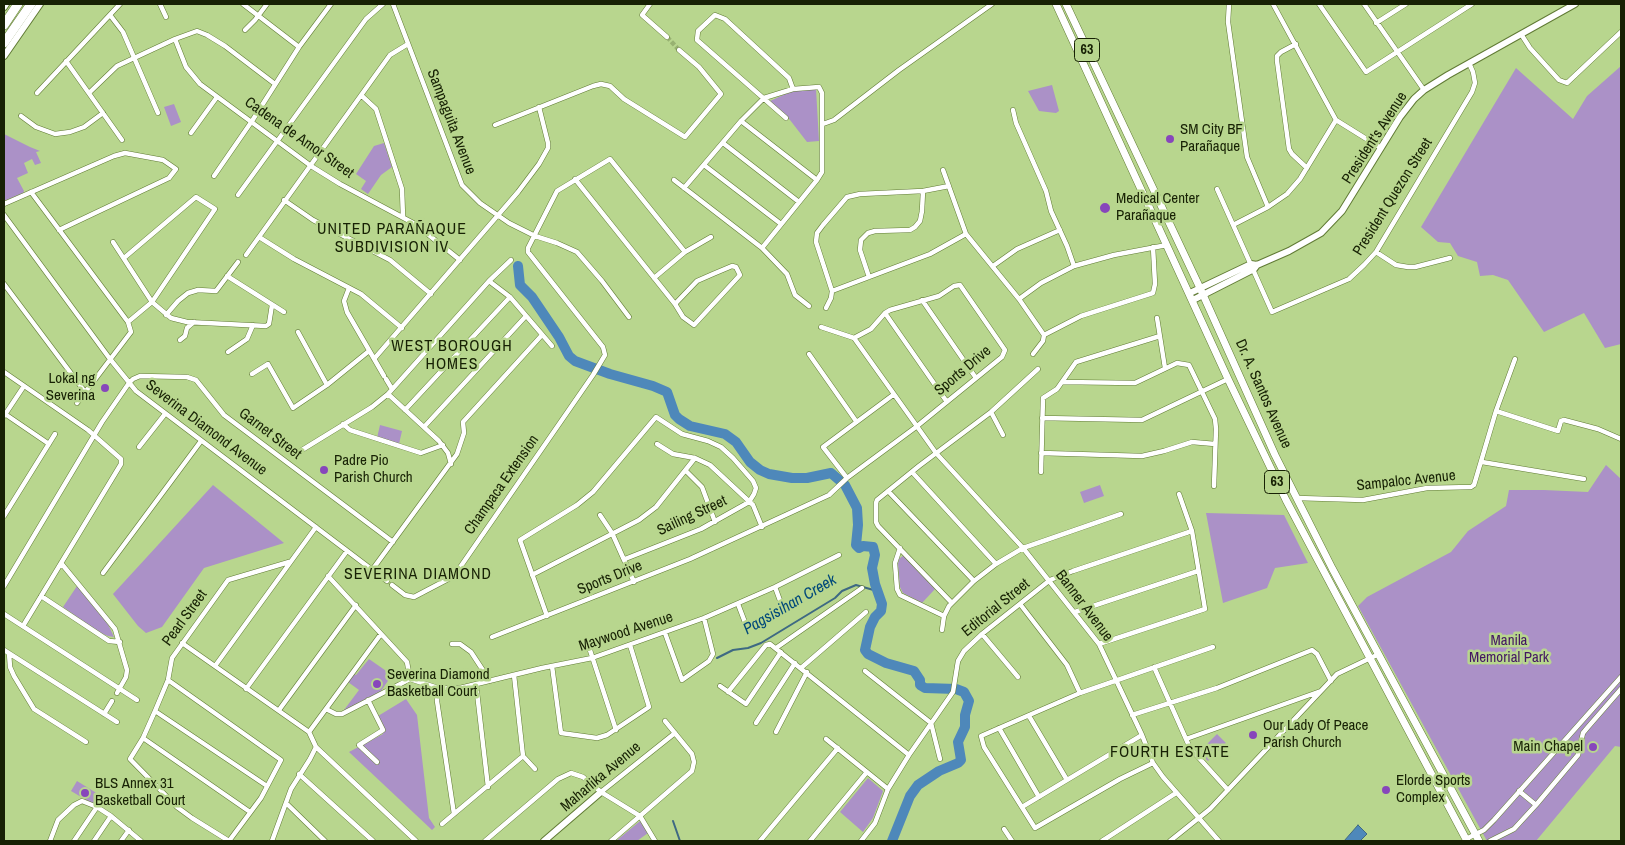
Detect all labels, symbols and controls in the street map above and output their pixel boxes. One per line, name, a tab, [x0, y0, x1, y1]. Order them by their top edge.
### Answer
road number: 63	[1074, 38, 1100, 62]
street label: Sampaguita Avenue	[423, 67, 479, 177]
street label: President's Avenue	[1339, 89, 1411, 187]
street label: Cadena de Amor Street	[241, 94, 357, 182]
place label: SM City BF Parañaque	[1180, 121, 1243, 156]
marker: SM City BF Parañaque	[1164, 133, 1176, 145]
street label: President Quezon Street	[1349, 135, 1437, 259]
place label: Medical Center Parañaque	[1116, 190, 1199, 225]
marker: Medical Center Parañaque	[1098, 201, 1112, 215]
district label: UNITED PARAÑAQUE SUBDIVISION IV	[315, 220, 469, 258]
district label: WEST BOROUGH HOMES	[390, 337, 514, 375]
street label: Dr. A. Santos Avenue	[1231, 337, 1295, 451]
street label: Sports Drive	[931, 342, 995, 400]
place label: Lokal ng Severina	[46, 370, 95, 405]
street label: Severina Diamond Avenue	[142, 376, 270, 480]
marker: Lokal ng Severina	[99, 382, 111, 394]
street label: Garnet Street	[235, 405, 305, 463]
street label: Champaca Extension	[461, 432, 543, 538]
place label: Padre Pio Parish Church	[334, 452, 413, 487]
marker: Padre Pio Parish Church	[318, 464, 330, 476]
street label: Sampaloc Avenue	[1356, 467, 1456, 495]
road number: 63	[1264, 471, 1290, 494]
street label: Sailing Street	[654, 492, 730, 540]
street label: Sports Drive	[575, 557, 645, 599]
district label: SEVERINA DIAMOND	[342, 565, 494, 585]
street label: Banner Avenue	[1051, 567, 1117, 645]
water label: Pagsisihan Creek	[740, 571, 840, 639]
street label: Editorial Street	[958, 575, 1034, 641]
street label: Pearl Street	[159, 586, 211, 650]
street label: Maywood Avenue	[577, 608, 675, 656]
park label: Manila Memorial Park	[1469, 632, 1549, 667]
place label: Severina Diamond Basketball Court	[387, 666, 490, 701]
marker: Severina Diamond Basketball Court	[371, 678, 383, 690]
place label: Our Lady Of Peace Parish Church	[1263, 717, 1368, 752]
marker: Our Lady Of Peace Parish Church	[1247, 729, 1259, 741]
street label: Maharlika Avenue	[557, 738, 645, 816]
place label: Main Chapel	[1513, 738, 1583, 756]
marker: Main Chapel	[1587, 741, 1599, 753]
district label: FOURTH ESTATE	[1108, 743, 1232, 763]
place label: Elorde Sports Complex	[1396, 772, 1471, 807]
place label: BLS Annex 31 Basketball Court	[95, 775, 185, 810]
marker: Elorde Sports Complex	[1380, 784, 1392, 796]
marker: BLS Annex 31 Basketball Court	[79, 787, 91, 799]

